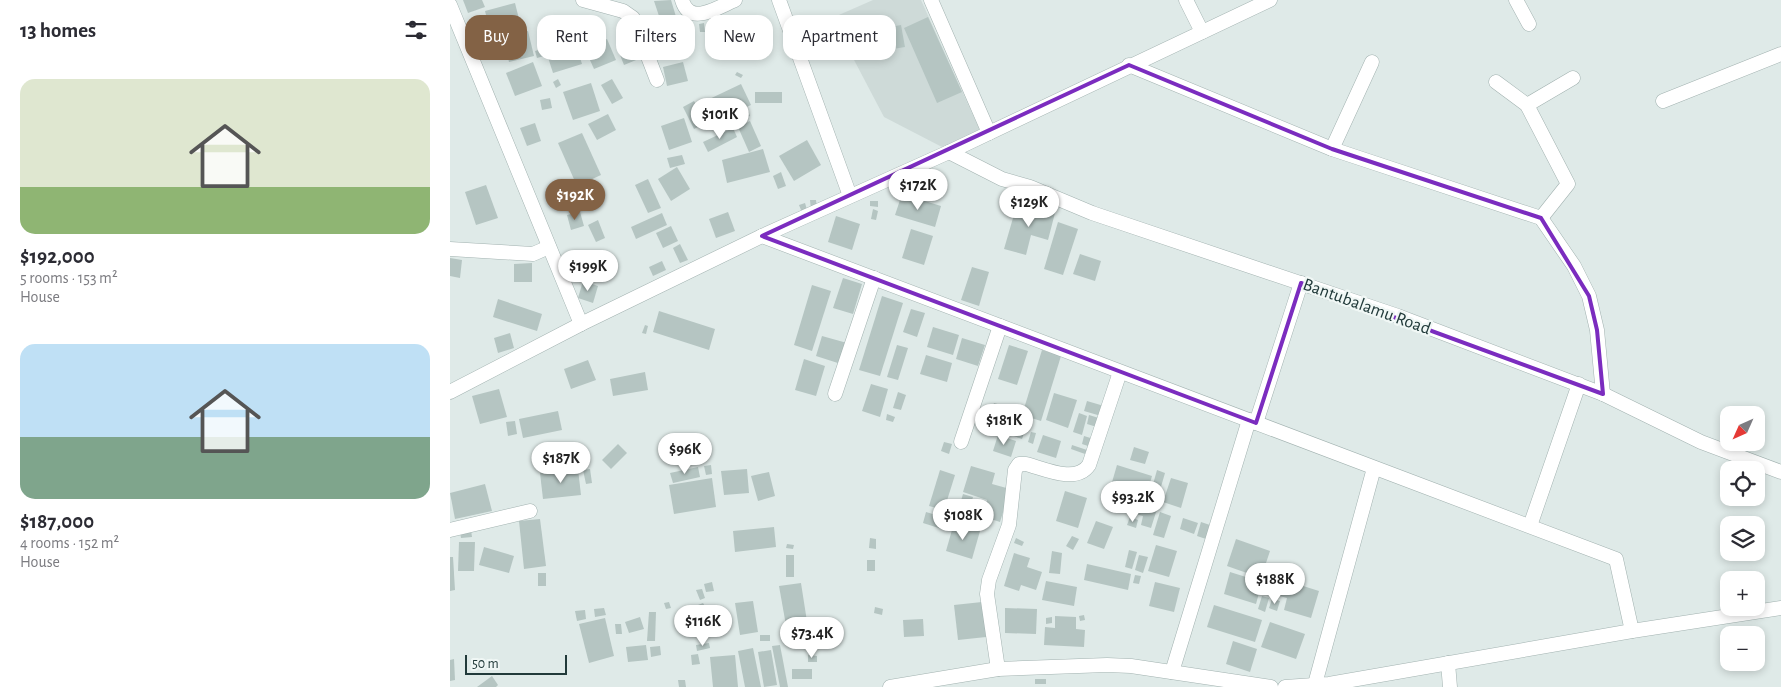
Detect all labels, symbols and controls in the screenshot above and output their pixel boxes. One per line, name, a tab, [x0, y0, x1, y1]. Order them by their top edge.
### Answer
chip: Buy	[465, 15, 527, 60]
chip: Rent	[537, 15, 606, 60]
chip: Filters	[616, 15, 695, 60]
chip: New	[705, 15, 773, 60]
chip: Apartment	[783, 15, 896, 60]
icon: filters	[402, 16, 430, 44]
text: 13 homes	[20, 20, 96, 41]
pin: $101K	[685, 98, 755, 140]
text: $101K	[702, 106, 738, 122]
icon: home	[180, 111, 270, 201]
pin: $172K	[883, 168, 953, 211]
text: $172K	[900, 177, 936, 193]
pin: $192K	[540, 178, 610, 221]
pin: $129K	[994, 186, 1064, 228]
text: $192K	[556, 187, 594, 203]
text: $129K	[1010, 194, 1048, 210]
text: $192,000	[20, 246, 95, 267]
pin: $199K	[553, 250, 623, 292]
text: $199K	[569, 258, 607, 274]
text: 5 rooms · 153 m²	[20, 270, 118, 286]
street label: Bantubalamu Road	[1300, 275, 1433, 338]
text: House	[20, 289, 60, 305]
icon: home	[180, 376, 270, 466]
pin: $181K	[969, 404, 1039, 446]
north arrow	[1720, 406, 1765, 451]
map controls	[1720, 406, 1765, 671]
text: $181K	[986, 412, 1022, 428]
pin: $96K	[655, 432, 715, 475]
text: $96K	[669, 441, 701, 457]
pin: $187K	[526, 442, 596, 484]
text: $187K	[542, 450, 580, 466]
button: locate	[1720, 461, 1765, 506]
pin: $93.2K	[1092, 480, 1174, 523]
text: $93.2K	[1112, 489, 1154, 505]
pin: $108K	[928, 498, 998, 541]
text: $108K	[944, 507, 982, 523]
text: $187,000	[20, 511, 94, 532]
button: layers	[1720, 516, 1765, 561]
text: 4 rooms · 152 m²	[20, 535, 119, 551]
text: House	[20, 554, 60, 570]
pin: $188K	[1240, 562, 1310, 605]
text: $188K	[1256, 571, 1294, 587]
button: +	[1720, 571, 1765, 616]
pin: $116K	[668, 604, 738, 647]
text: $116K	[685, 613, 721, 629]
pin: $73.4K	[771, 616, 853, 659]
text: $73.4K	[791, 625, 833, 641]
button: −	[1720, 626, 1765, 671]
scale bar	[465, 652, 568, 675]
text: 50 m	[472, 657, 499, 671]

